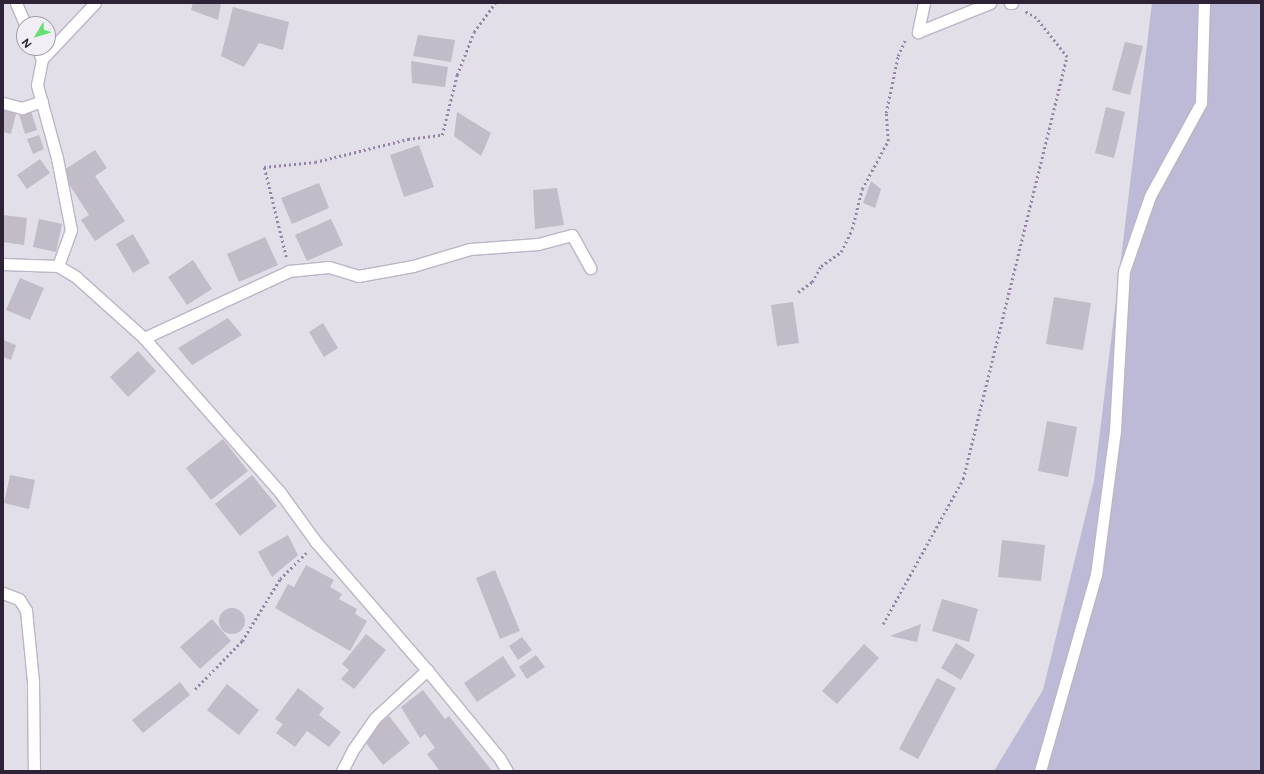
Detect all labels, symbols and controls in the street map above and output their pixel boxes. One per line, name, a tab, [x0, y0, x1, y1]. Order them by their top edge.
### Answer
north arrow	[16, 16, 56, 56]
text: N	[19, 36, 35, 50]

